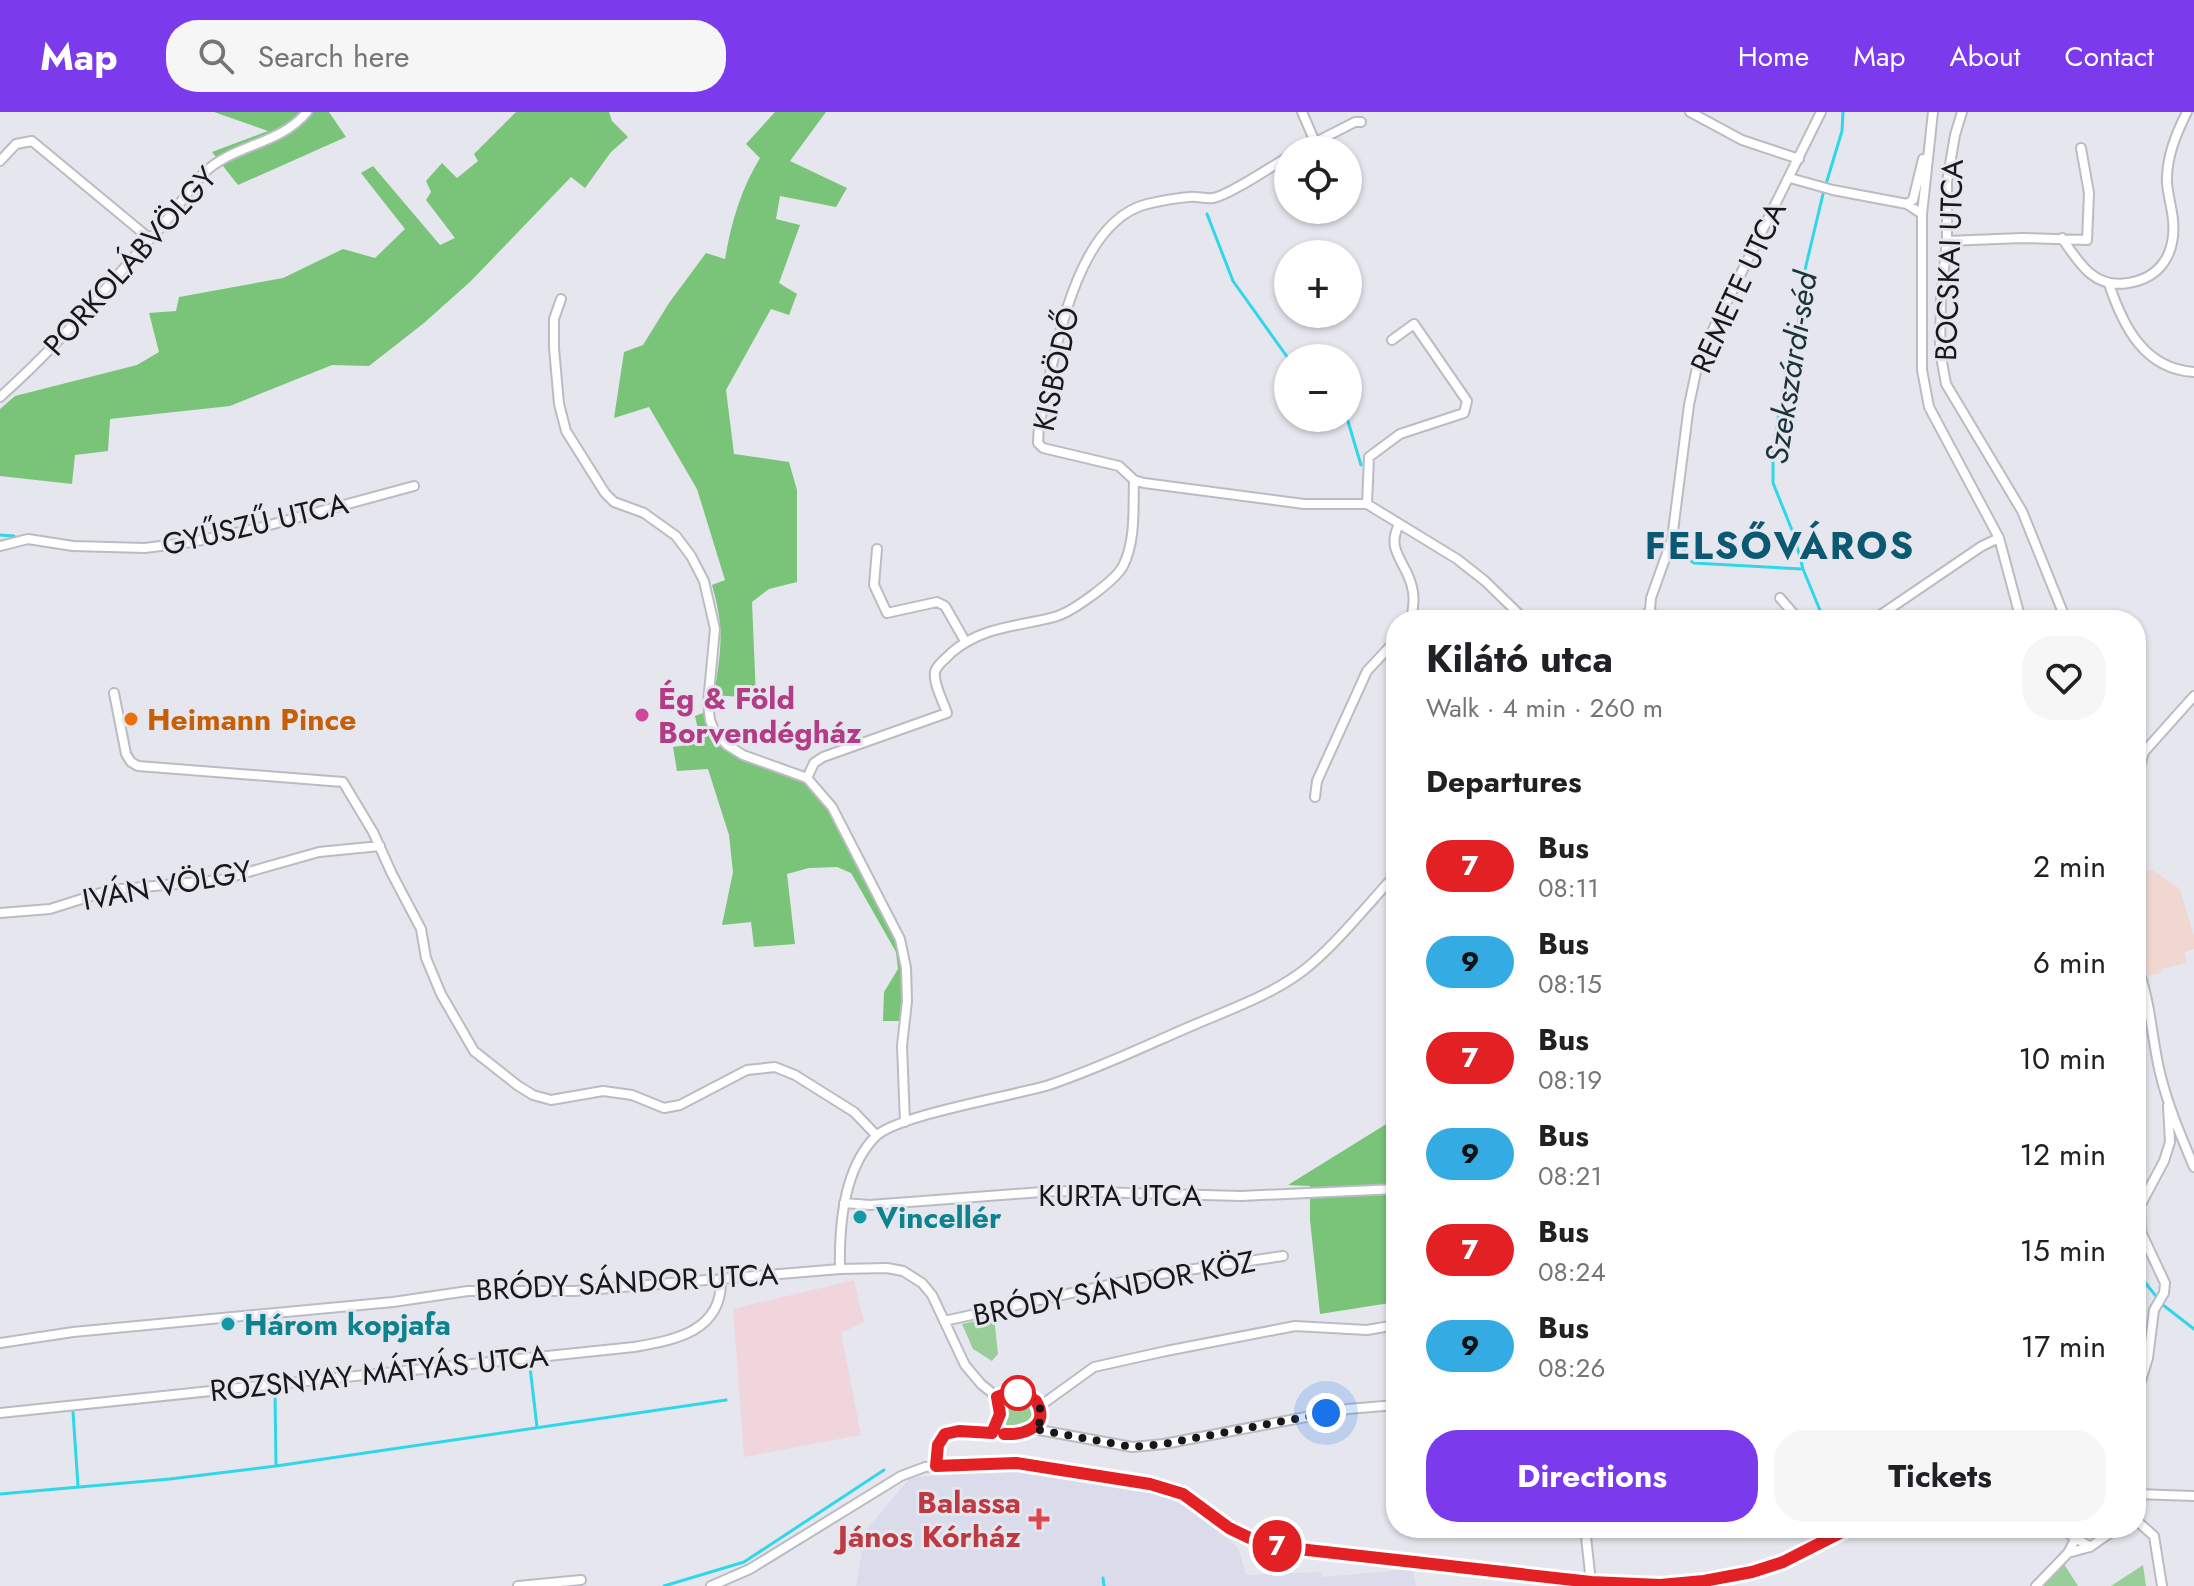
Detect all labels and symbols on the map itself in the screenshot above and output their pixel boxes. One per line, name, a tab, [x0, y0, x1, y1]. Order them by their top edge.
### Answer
street label: PORKOLÁBVÖLGY	[33, 157, 227, 365]
street label: BOCSKAI UTCA	[1924, 158, 1974, 362]
street label: REMETE UTCA	[1679, 194, 1797, 380]
water label: Szekszárdi-séd	[1753, 267, 1829, 467]
street label: KISBÖDŐ	[1022, 303, 1090, 435]
street label: GYŰSZŰ UTCA	[158, 482, 352, 566]
district label: FELSŐVÁROS	[1645, 518, 1915, 573]
place label: Ég & Föld Borvendégház	[658, 677, 862, 754]
place label: Heimann Pince	[147, 698, 357, 741]
marker: Ég & Föld Borvendégház	[633, 706, 651, 724]
marker: Heimann Pince	[122, 710, 140, 728]
street label: IVÁN VÖLGY	[79, 849, 255, 921]
street label: KURTA UTCA	[1038, 1174, 1202, 1217]
place label: Vincellér	[875, 1196, 1002, 1239]
marker: Vincellér	[851, 1208, 869, 1226]
street label: BRÓDY SÁNDOR KÖZ	[969, 1240, 1259, 1336]
street label: BRÓDY SÁNDOR UTCA	[475, 1253, 780, 1311]
place label: Három kopjafa	[244, 1303, 451, 1346]
marker: Három kopjafa	[219, 1315, 237, 1333]
street label: ROZSNYAY MÁTYÁS UTCA	[208, 1334, 551, 1412]
unlabelled marker	[1001, 1376, 1035, 1410]
your location	[1306, 1393, 1346, 1433]
place label: Balassa János Kórház	[833, 1481, 1021, 1558]
marker: Balassa János Kórház	[1028, 1508, 1050, 1530]
line badge: 7	[1251, 1520, 1303, 1572]

